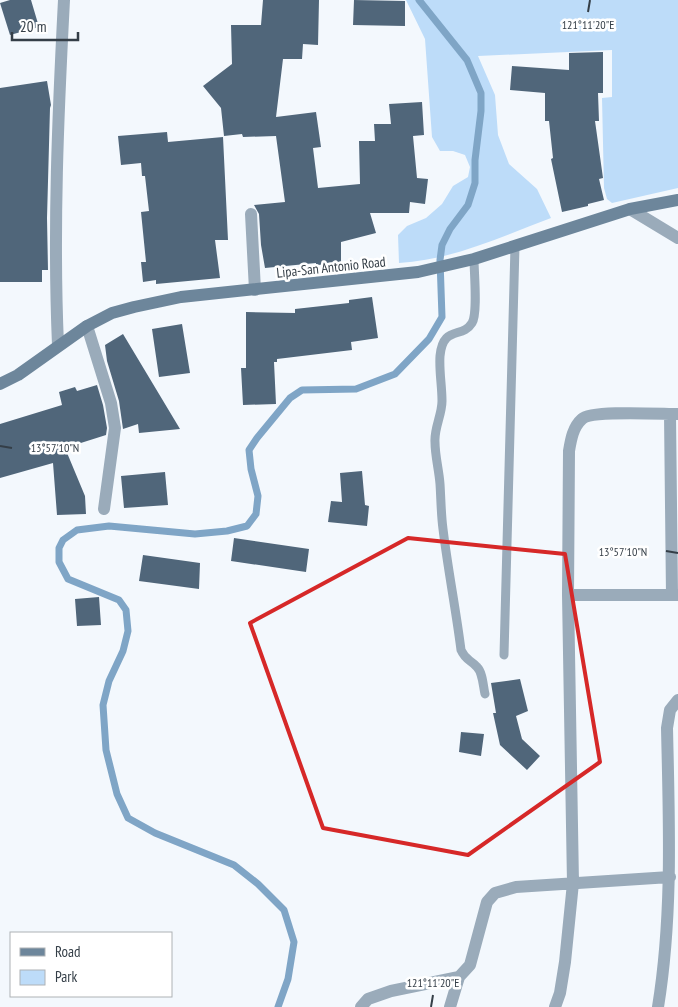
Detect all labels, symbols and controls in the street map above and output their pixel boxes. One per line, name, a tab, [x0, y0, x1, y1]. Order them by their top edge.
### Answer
scale bar	[12, 10, 79, 42]
text: 20 m	[20, 17, 46, 36]
text: 121°11'20"E	[562, 17, 614, 32]
street label: Lipa-San Antonio Road	[276, 252, 386, 282]
text: 13°57'10"N	[31, 440, 79, 455]
text: 13°57'10"N	[599, 544, 647, 559]
legend	[10, 932, 172, 997]
text: Road	[55, 942, 81, 961]
text: Park	[55, 967, 77, 986]
text: 121°11'20"E	[407, 975, 459, 990]

